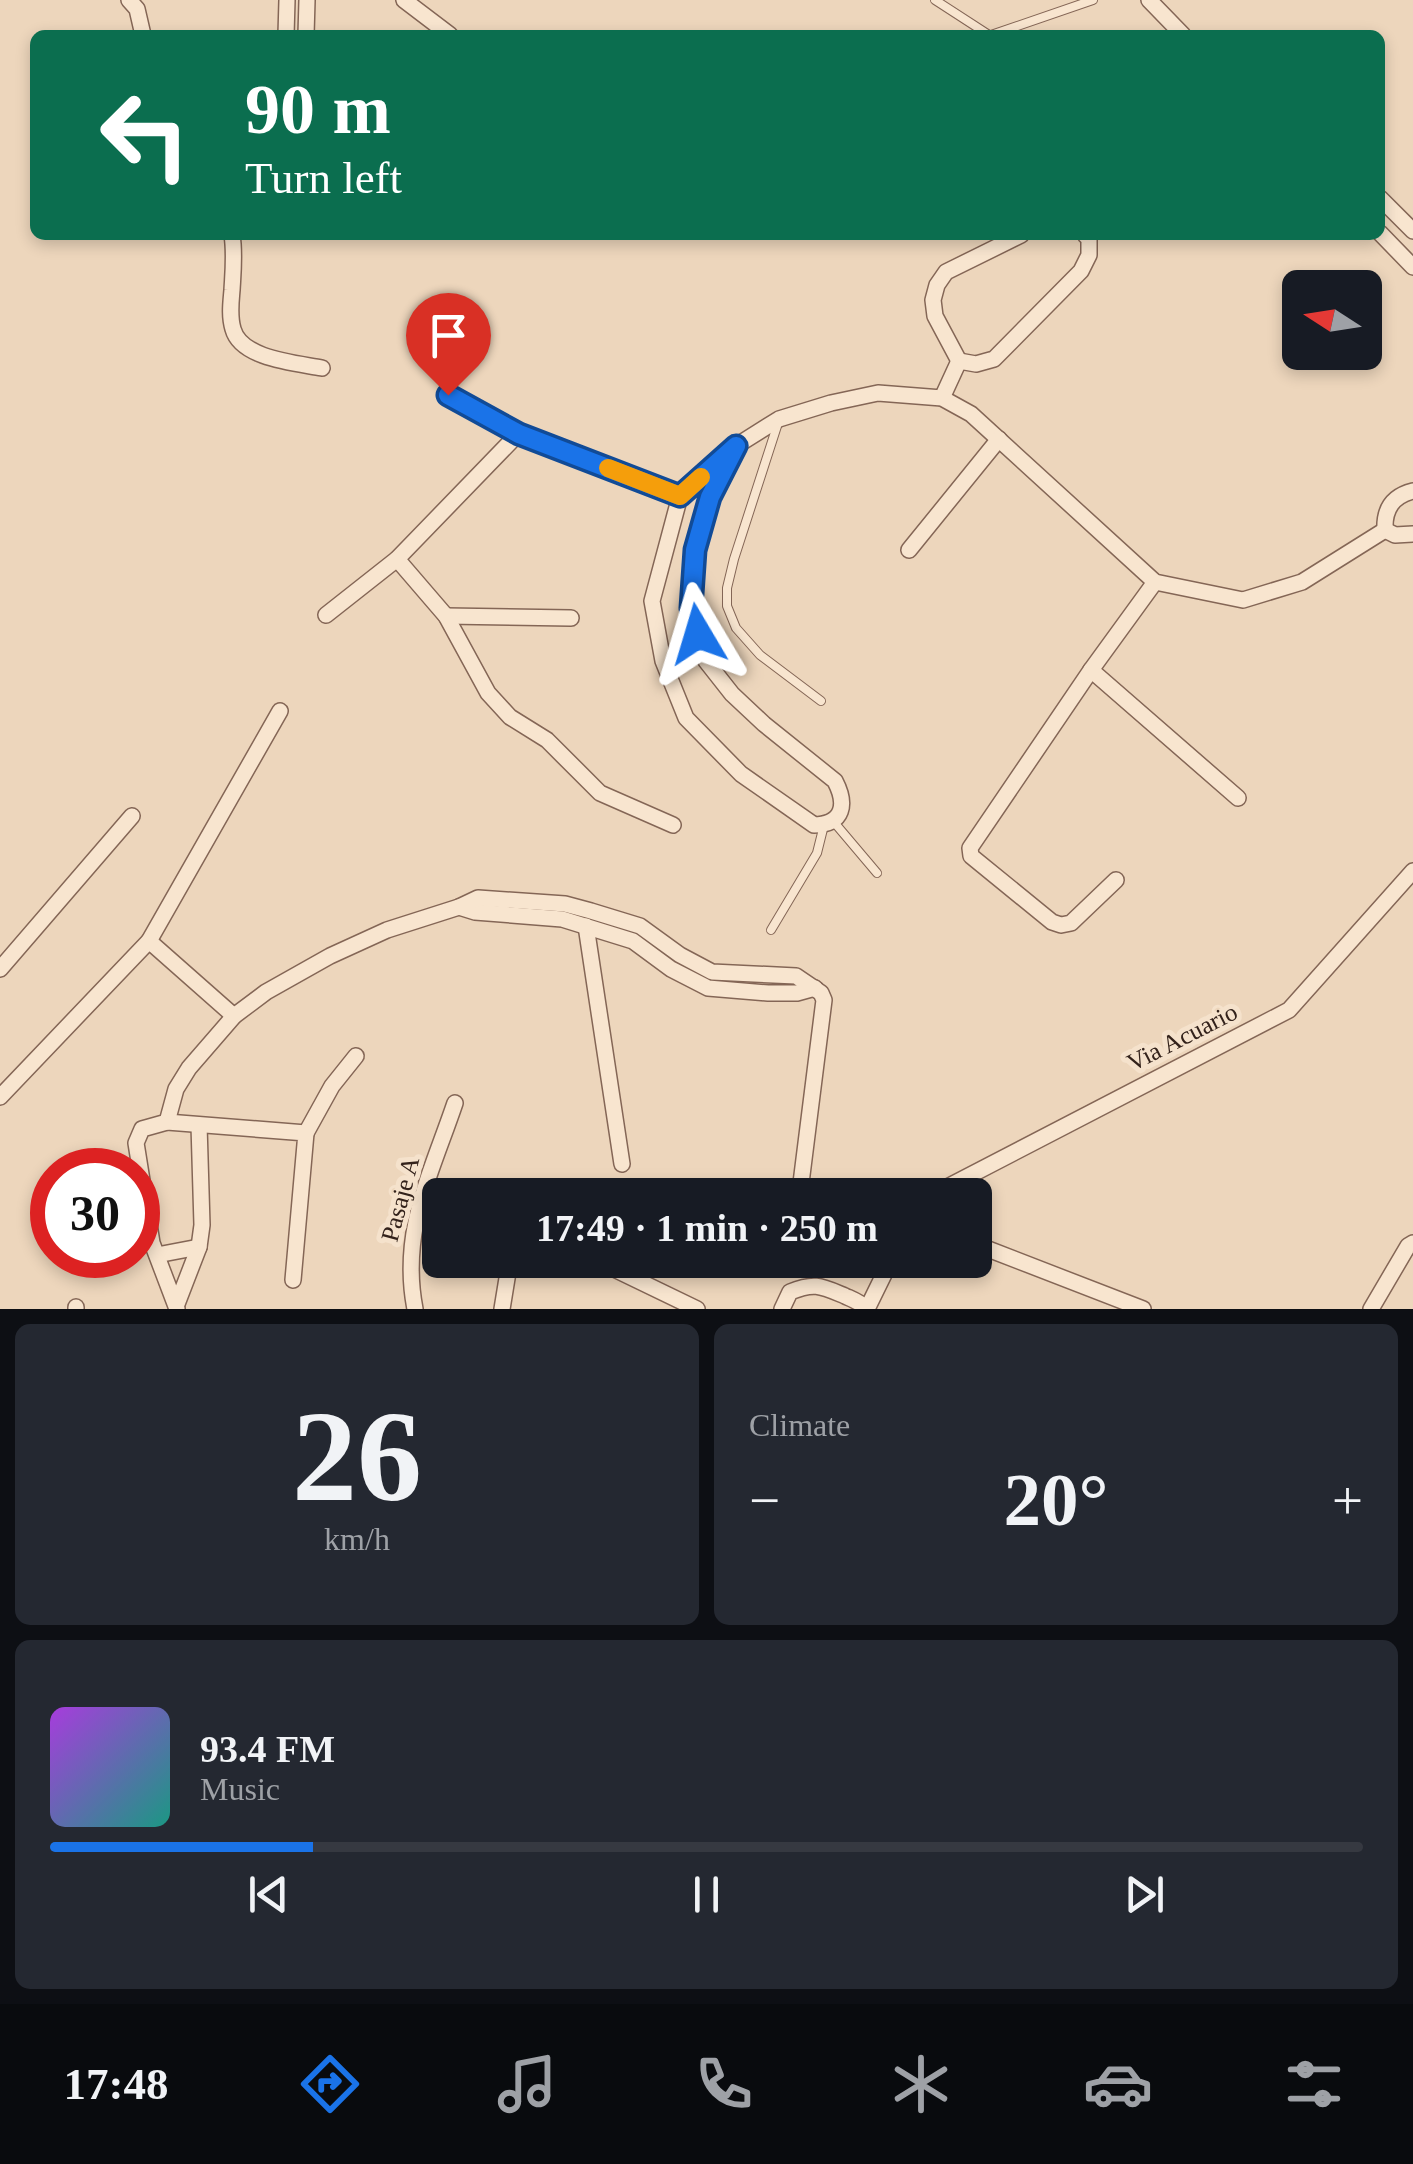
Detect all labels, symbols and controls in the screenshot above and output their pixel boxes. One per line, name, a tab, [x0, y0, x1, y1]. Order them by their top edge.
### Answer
icon: left	[80, 70, 210, 200]
text: 90 m	[245, 71, 391, 148]
text: Turn left	[245, 153, 402, 203]
north arrow	[1282, 270, 1382, 370]
map controls	[1282, 270, 1382, 370]
pin	[406, 293, 491, 396]
icon: arrive	[421, 308, 476, 363]
position arrow	[646, 582, 750, 686]
street label: Via Acuario	[1122, 998, 1242, 1076]
speed limit sign: 30	[30, 1148, 160, 1278]
street label: Pasaje A	[376, 1154, 424, 1244]
text: 17:49 · 1 min · 250 m	[536, 1207, 878, 1249]
text: 26	[292, 1384, 422, 1528]
text: Climate	[749, 1407, 850, 1443]
text: 20°	[1004, 1458, 1109, 1541]
text: −	[749, 1470, 780, 1531]
text: +	[1332, 1470, 1363, 1531]
text: km/h	[324, 1521, 390, 1557]
text: 93.4 FM	[200, 1728, 335, 1770]
text: Music	[200, 1771, 280, 1807]
icon: previous	[241, 1867, 296, 1922]
icon: pause	[679, 1867, 734, 1922]
icon: next	[1117, 1867, 1172, 1922]
icon: directions	[295, 2049, 365, 2119]
icon: music	[492, 2049, 562, 2119]
icon: phone	[689, 2049, 759, 2119]
icon: climate	[886, 2049, 956, 2119]
icon: car	[1083, 2049, 1153, 2119]
icon: filters	[1279, 2049, 1349, 2119]
text: 17:48	[63, 2059, 168, 2109]

